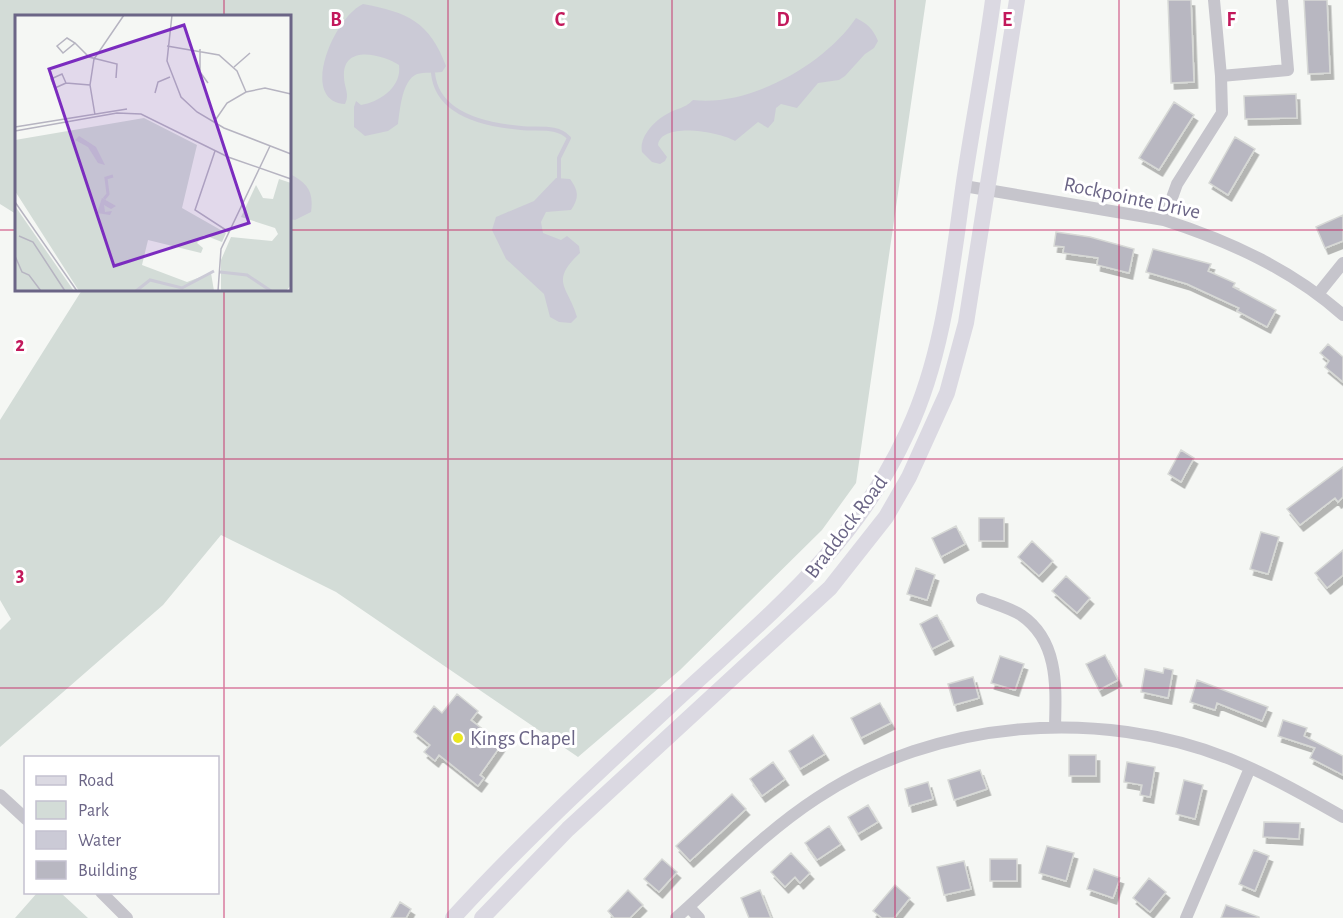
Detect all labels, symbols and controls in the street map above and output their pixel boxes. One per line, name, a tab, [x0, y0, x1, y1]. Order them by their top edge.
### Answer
text: B	[330, 10, 342, 30]
text: C	[555, 10, 566, 30]
text: D	[776, 10, 790, 30]
text: E	[1002, 10, 1012, 30]
text: F	[1226, 10, 1236, 30]
inset map	[15, 15, 291, 291]
street label: Rockpointe Drive	[1062, 173, 1202, 223]
text: 2	[15, 335, 25, 355]
street label: Braddock Road	[801, 472, 891, 582]
text: 3	[16, 565, 24, 585]
place label: Kings Chapel	[470, 728, 576, 749]
marker: Kings Chapel	[451, 731, 465, 745]
legend	[24, 756, 219, 894]
text: Road	[78, 772, 114, 790]
text: Park	[78, 802, 110, 820]
text: Water	[78, 832, 121, 850]
text: Building	[78, 862, 138, 880]

